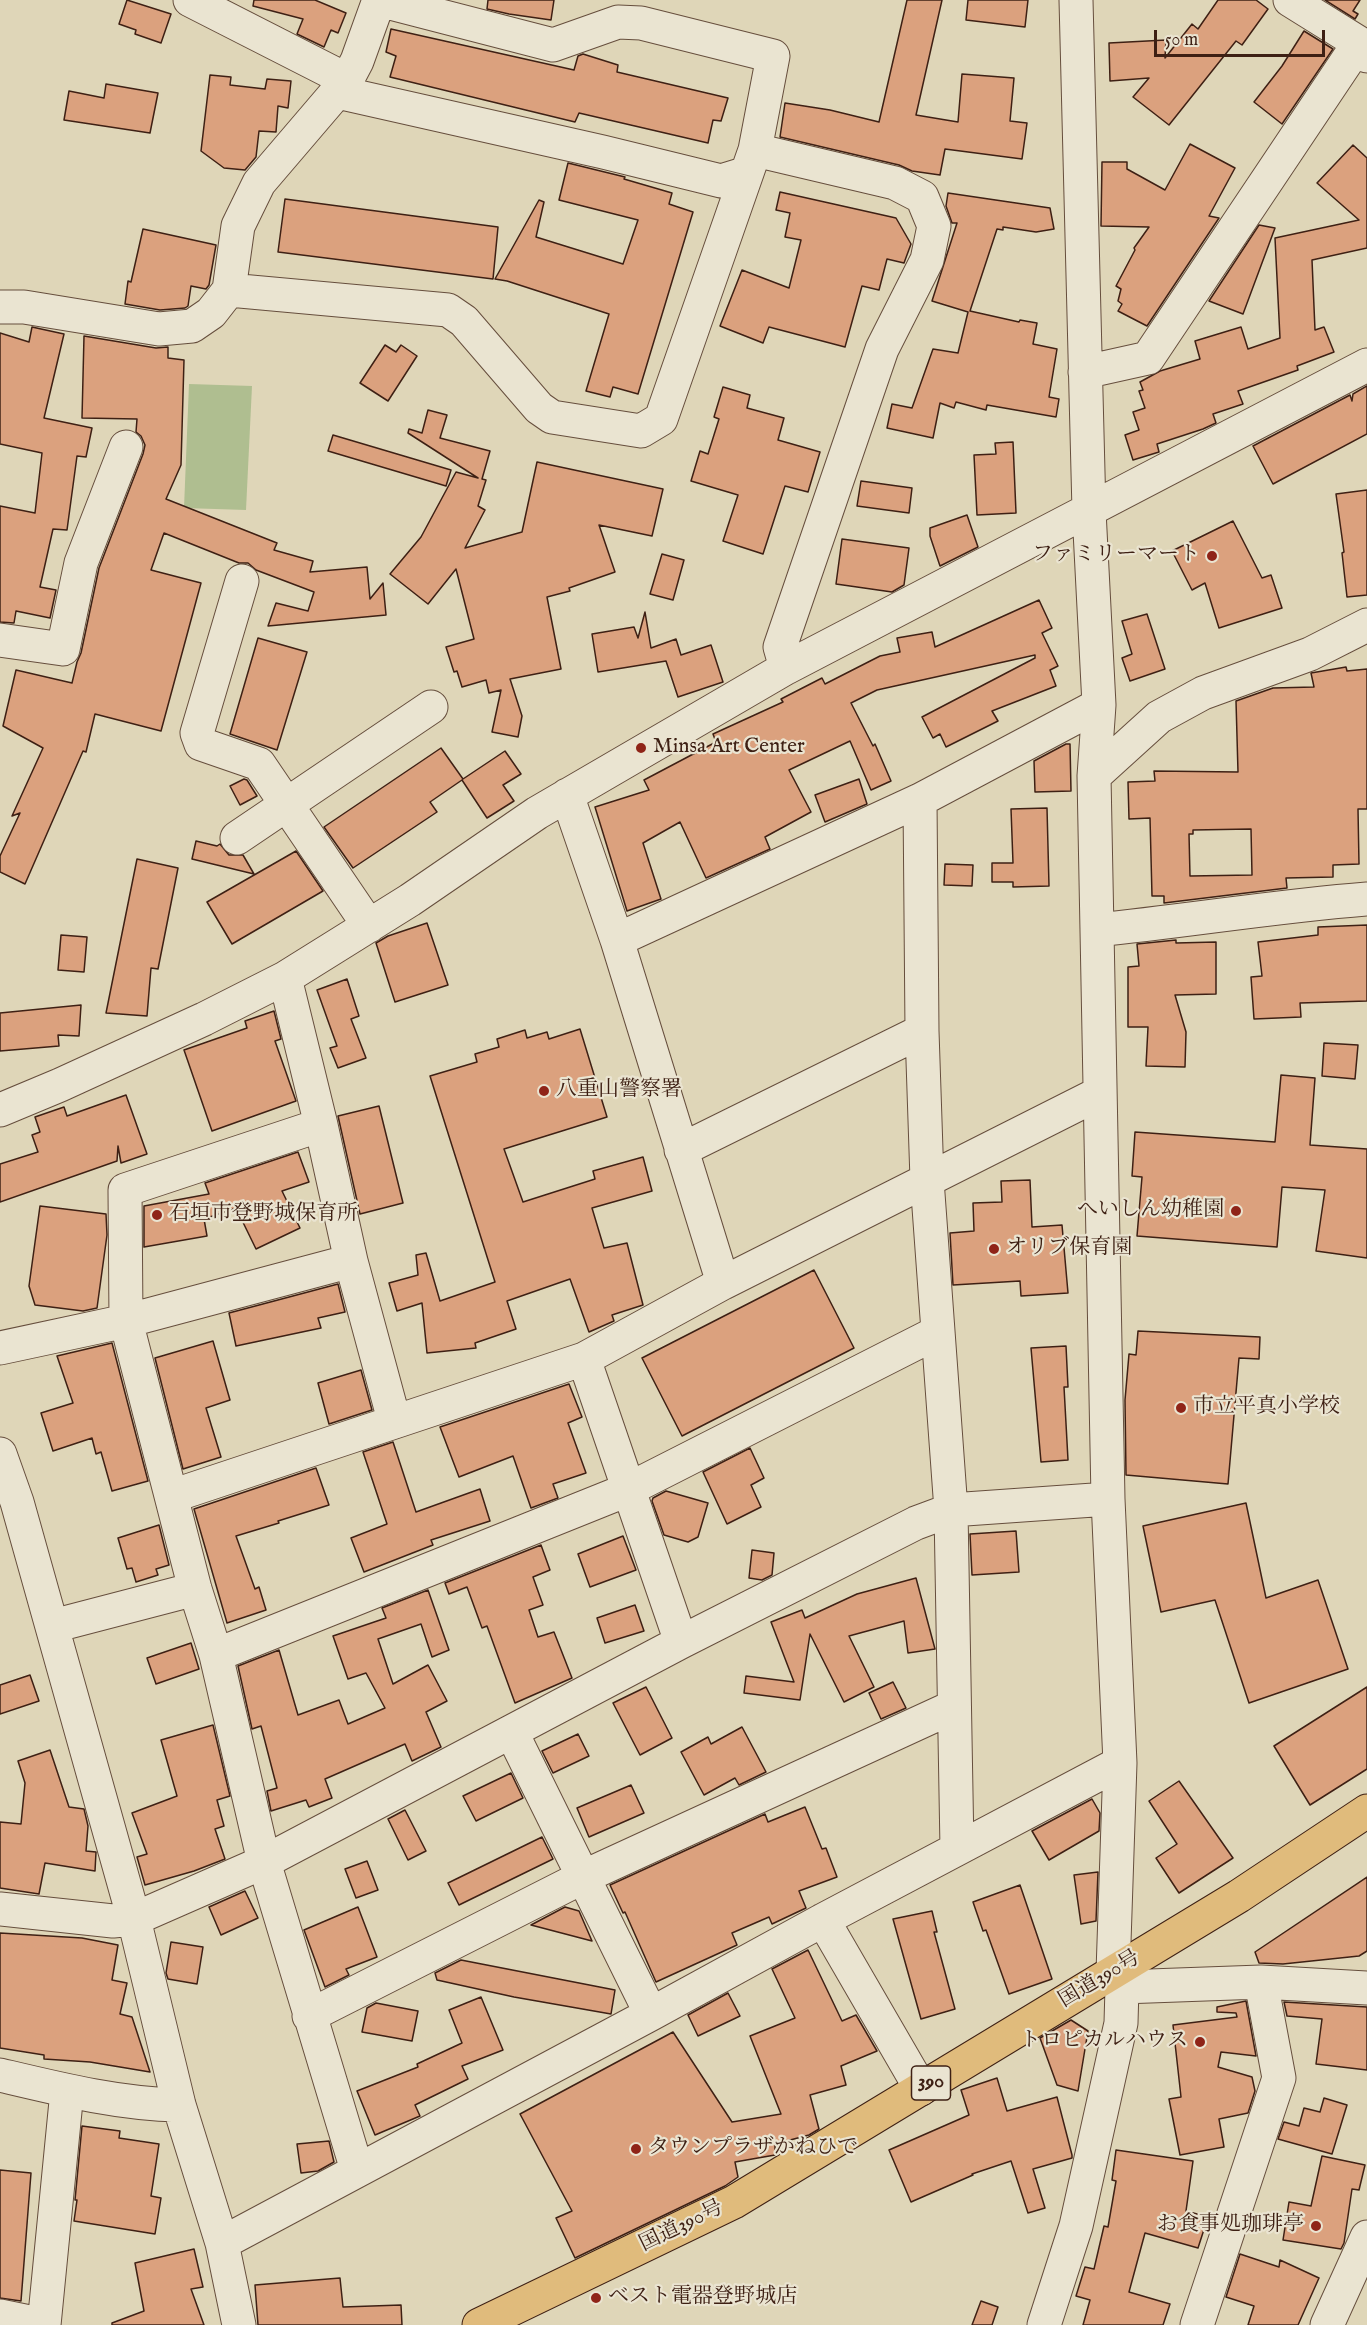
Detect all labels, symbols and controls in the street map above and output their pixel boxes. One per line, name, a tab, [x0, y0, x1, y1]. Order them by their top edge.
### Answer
scale bar	[1157, 18, 1328, 56]
text: 50 m	[1165, 29, 1198, 52]
place label: ファミリーマート	[1032, 543, 1200, 569]
marker: ファミリーマート	[1205, 549, 1219, 563]
place label: Minsa Art Center	[653, 735, 805, 761]
marker: Minsa Art Center	[634, 741, 648, 755]
place label: 八重山警察署	[556, 1078, 682, 1104]
marker: 八重山警察署	[537, 1084, 551, 1098]
place label: へいしん幼稚園	[1077, 1198, 1224, 1224]
place label: 石垣市登野城保育所	[169, 1202, 358, 1228]
marker: へいしん幼稚園	[1229, 1204, 1243, 1218]
marker: 石垣市登野城保育所	[150, 1208, 164, 1222]
place label: オリブ保育園	[1006, 1236, 1132, 1262]
marker: オリブ保育園	[987, 1242, 1001, 1256]
place label: 市立平真小学校	[1193, 1395, 1340, 1421]
marker: 市立平真小学校	[1174, 1401, 1188, 1415]
street label: 国道390号	[1055, 1946, 1145, 2014]
place label: トロピカルハウス	[1020, 2029, 1188, 2055]
marker: トロピカルハウス	[1193, 2035, 1207, 2049]
road number: 390	[912, 2066, 950, 2100]
place label: タウンプラザかねひで	[648, 2136, 858, 2162]
marker: タウンプラザかねひで	[629, 2142, 643, 2156]
street label: 国道390号	[636, 2196, 728, 2258]
place label: お食事処珈琲亭	[1157, 2213, 1304, 2239]
marker: お食事処珈琲亭	[1309, 2219, 1323, 2233]
place label: ベスト電器登野城店	[608, 2285, 797, 2311]
marker: ベスト電器登野城店	[589, 2291, 603, 2305]

